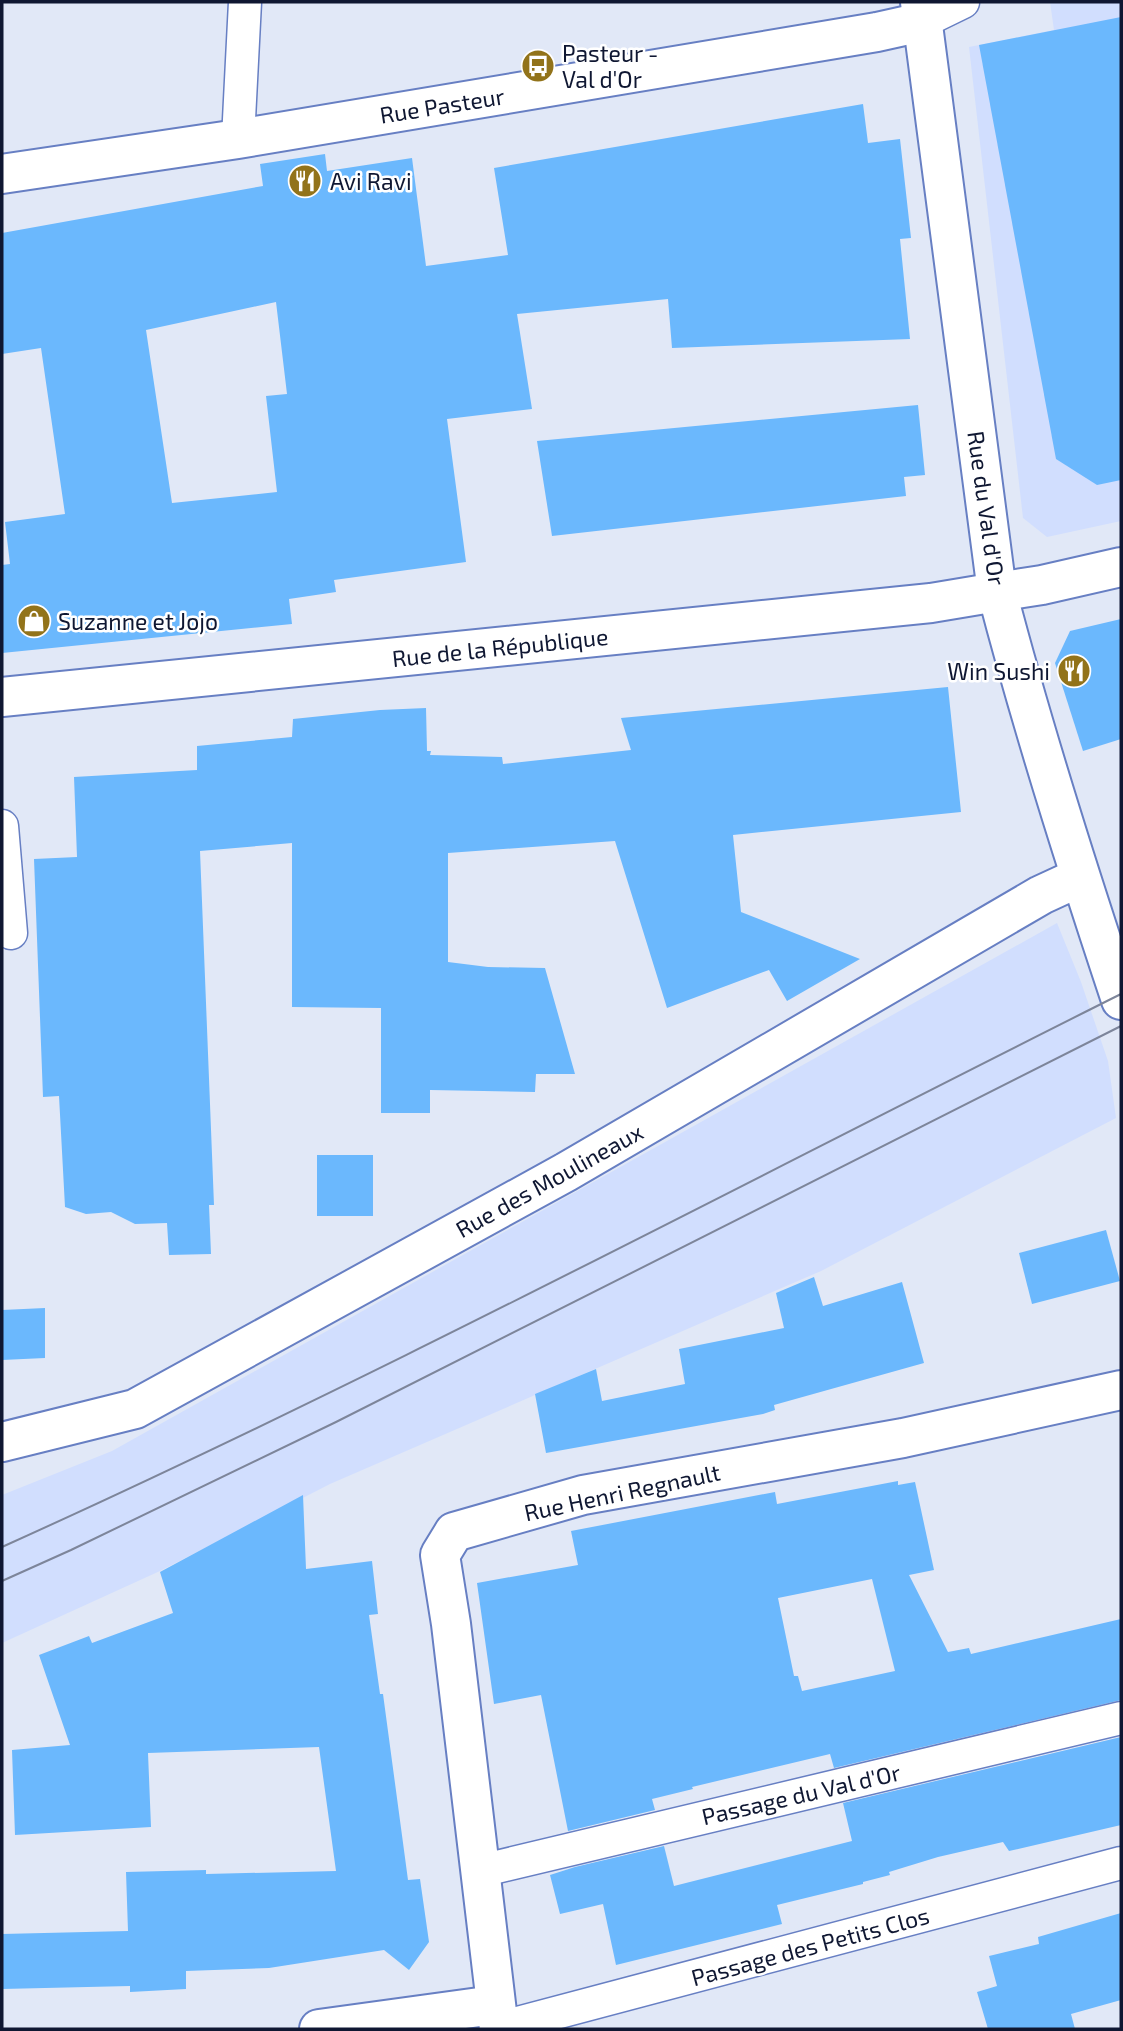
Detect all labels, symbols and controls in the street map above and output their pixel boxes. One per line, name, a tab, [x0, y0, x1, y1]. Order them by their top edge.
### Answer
place label: Pasteur - Val d'Or	[562, 39, 658, 93]
bus stop icon: Pasteur - Val d'Or	[519, 47, 557, 85]
street label: Rue Pasteur	[378, 81, 506, 129]
restaurant icon: Avi Ravi	[286, 162, 324, 200]
place label: Avi Ravi	[330, 167, 412, 195]
street label: Rue du Val d'Or	[962, 429, 1012, 587]
shop icon: Suzanne et Jojo	[15, 602, 53, 640]
place label: Suzanne et Jojo	[58, 607, 218, 635]
street label: Rue de la République	[391, 622, 609, 672]
restaurant icon: Win Sushi	[1055, 652, 1093, 690]
place label: Win Sushi	[947, 657, 1050, 685]
street label: Rue des Moulineaux	[451, 1117, 647, 1243]
street label: Rue Henri Regnault	[521, 1457, 723, 1526]
street label: Passage du Val d'Or	[699, 1758, 903, 1830]
street label: Passage des Petits Clos	[688, 1901, 932, 1991]

